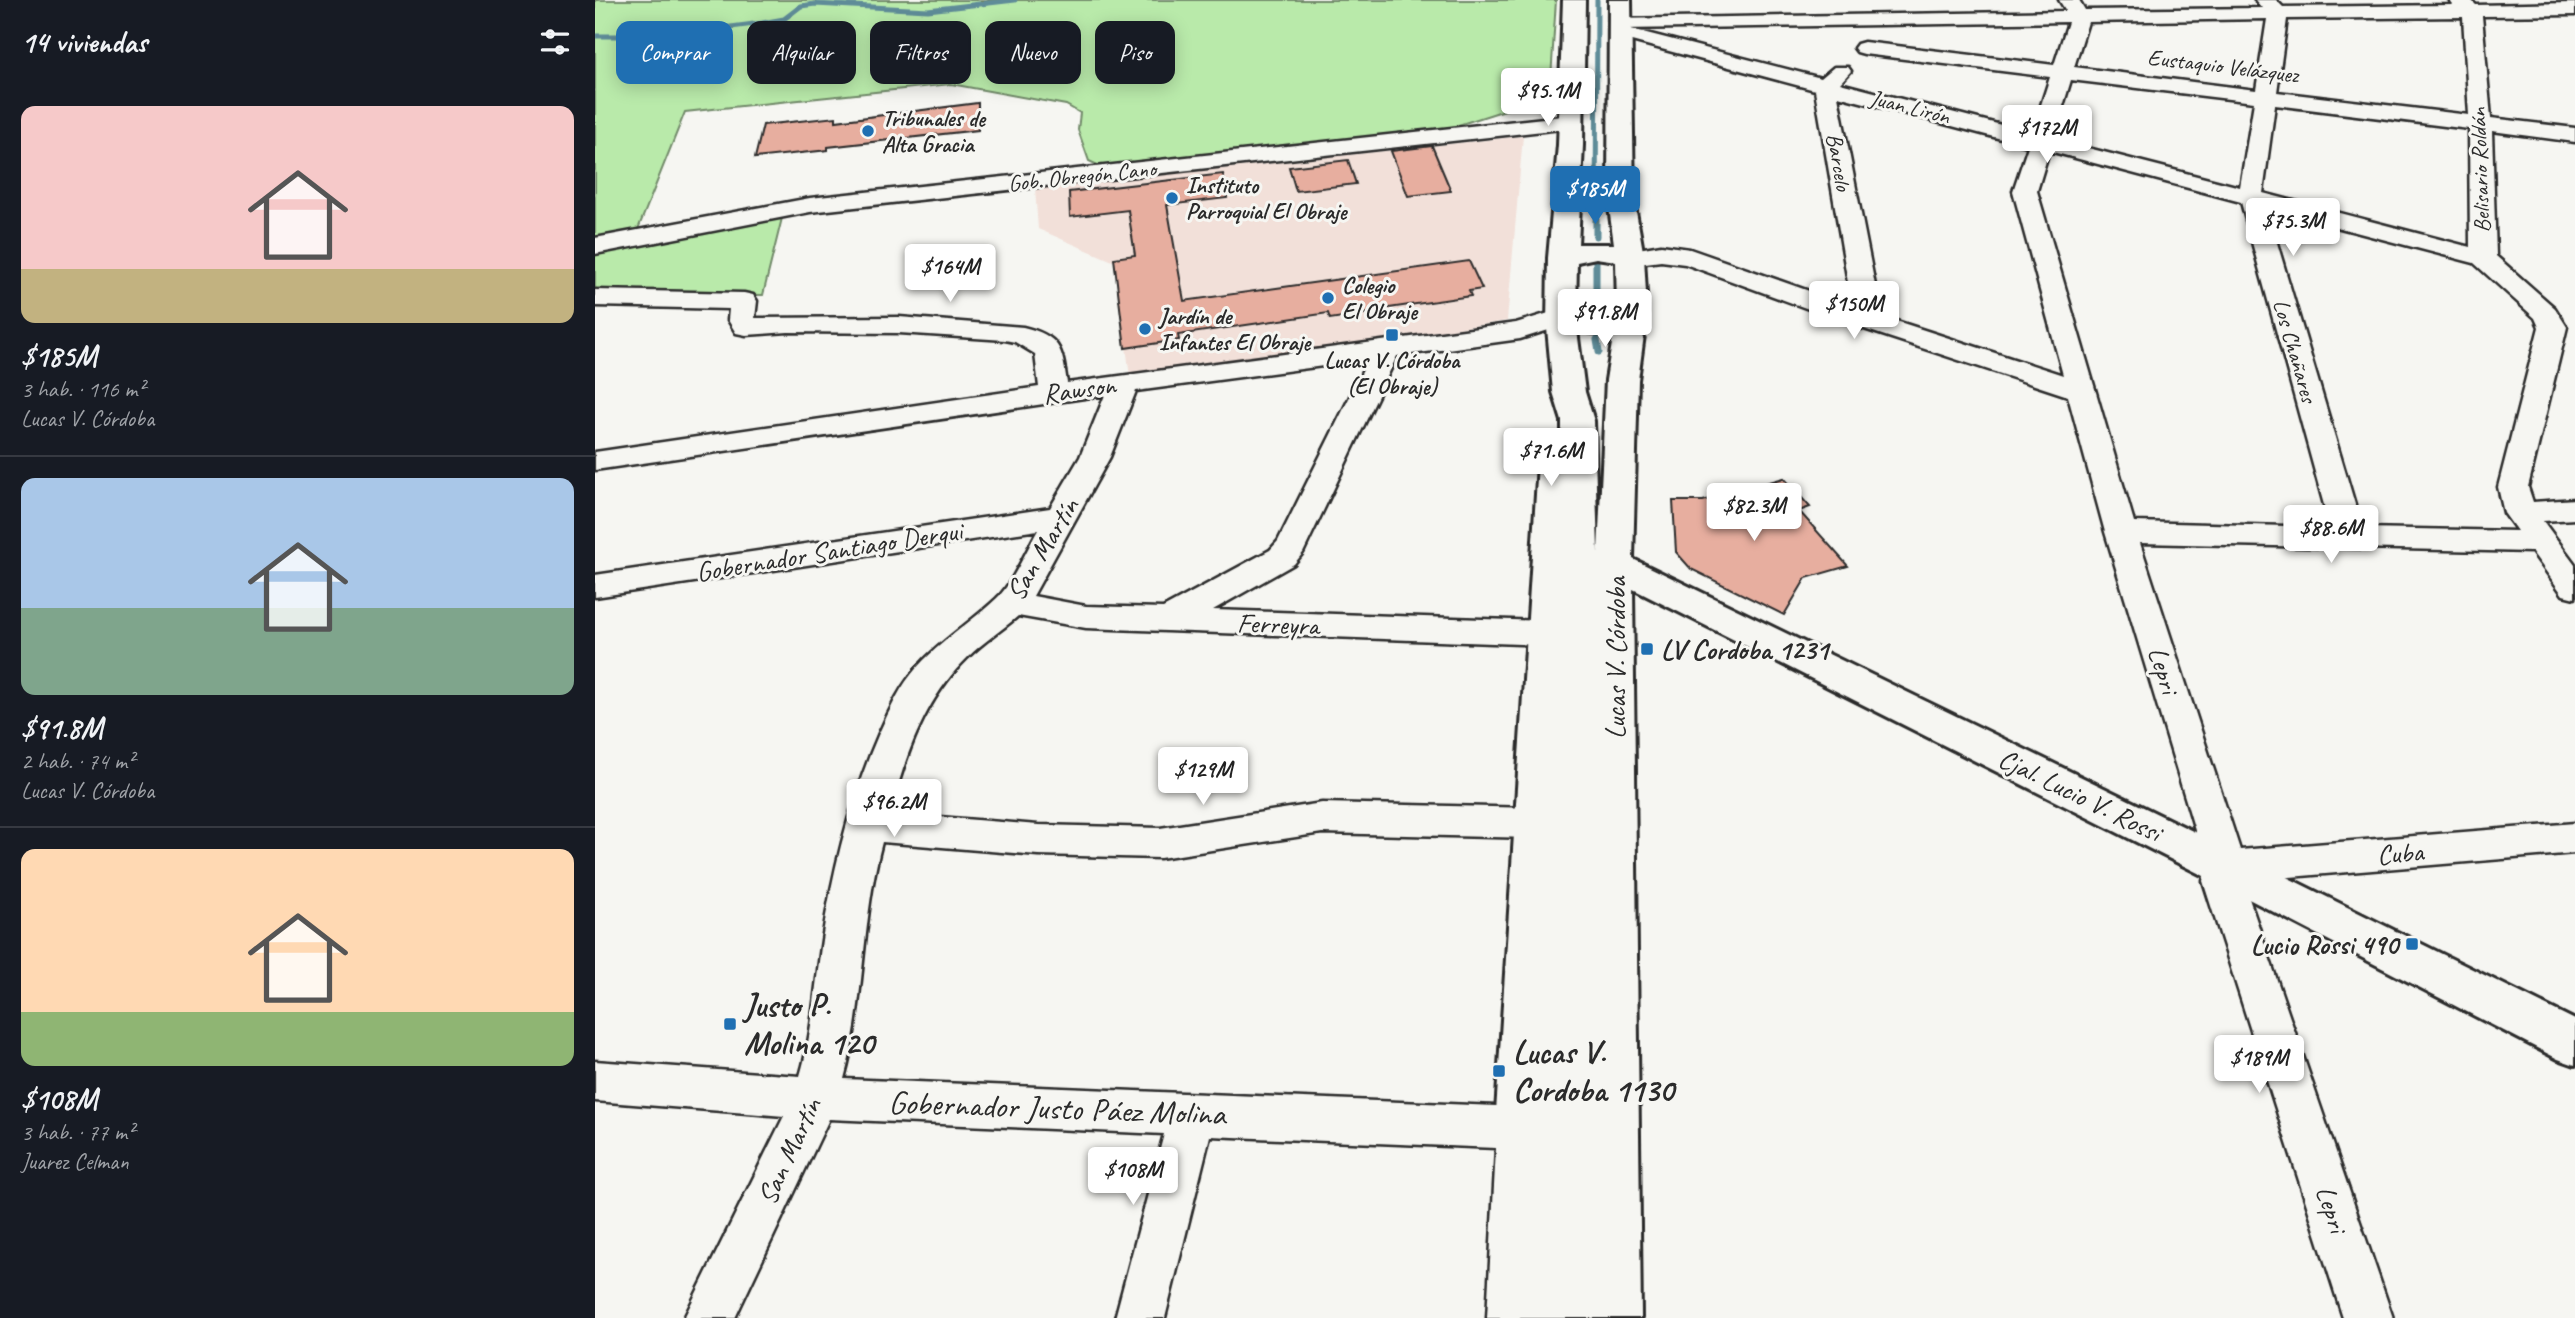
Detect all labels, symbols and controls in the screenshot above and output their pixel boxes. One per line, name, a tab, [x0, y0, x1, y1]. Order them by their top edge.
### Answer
chip: Comprar	[616, 21, 733, 84]
chip: Alquilar	[747, 21, 856, 84]
chip: Filtros	[870, 21, 971, 84]
chip: Nuevo	[985, 21, 1081, 84]
chip: Piso	[1095, 21, 1175, 84]
text: 14 viviendas	[21, 23, 147, 61]
icon: filters	[536, 23, 574, 61]
street label: Eustaquio Velázquez	[2146, 42, 2302, 90]
pin: $95.1M	[1491, 68, 1605, 128]
text: $95.1M	[1517, 76, 1579, 105]
street label: Juan Lirón	[1866, 83, 1953, 131]
place label: Tribunales de Alta Gracia	[882, 104, 987, 159]
pin: $172M	[1998, 106, 2096, 165]
street label: Belisario Roldán	[2463, 106, 2497, 233]
text: $172M	[2018, 113, 2076, 142]
marker: Tribunales de Alta Gracia	[860, 123, 876, 139]
street label: Barcelo	[1820, 131, 1859, 195]
icon: home	[235, 152, 361, 278]
street label: Gob. Obregón Cano	[1007, 154, 1160, 198]
pin: $185M	[1546, 166, 1644, 226]
place label: Instituto Parroquial El Obraje	[1186, 171, 1349, 226]
text: $185M	[1566, 174, 1624, 203]
marker: Instituto Parroquial El Obraje	[1164, 190, 1180, 206]
pin: $75.3M	[2236, 198, 2350, 258]
text: $75.3M	[2262, 206, 2324, 235]
pin: $164M	[901, 244, 999, 304]
text: $164M	[921, 252, 979, 281]
place label: Colegio El Obraje	[1342, 271, 1419, 326]
pin: $150M	[1805, 282, 1903, 341]
text: $150M	[1825, 289, 1883, 318]
marker: Colegio El Obraje	[1320, 290, 1336, 306]
pin: $91.8M	[1548, 290, 1662, 349]
street label: Los Chañares	[2266, 296, 2324, 408]
text: $91.8M	[1574, 297, 1636, 326]
place label: Jardín de Infantes El Obraje	[1157, 302, 1313, 357]
marker: Jardín de Infantes El Obraje	[1137, 321, 1153, 337]
marker: Lucas V. Córdoba (El Obraje)	[1384, 327, 1400, 343]
text: $185M	[21, 337, 96, 375]
place label: Lucas V. Córdoba (El Obraje)	[1325, 346, 1461, 401]
street label: Rawson	[1040, 366, 1119, 411]
text: 3 hab. · 116 m²	[21, 375, 145, 404]
text: Lucas V. Córdoba	[21, 404, 154, 433]
pin: $71.6M	[1494, 428, 1608, 488]
text: $71.6M	[1519, 436, 1583, 465]
pin: $82.3M	[1697, 484, 1811, 543]
street label: San Martín	[998, 490, 1087, 607]
text: $82.3M	[1723, 491, 1785, 520]
pin: $88.6M	[2274, 505, 2388, 565]
street label: Gobernador Santiago Derqui	[694, 512, 968, 589]
text: $88.6M	[2299, 513, 2363, 542]
icon: home	[235, 524, 361, 650]
street label: Lucas V. Córdoba	[1598, 575, 1633, 739]
street label: Ferreyra	[1237, 605, 1322, 643]
place label: LV Cordoba 1231	[1661, 632, 1832, 667]
marker: LV Cordoba 1231	[1639, 641, 1655, 657]
street label: Lepri	[2140, 642, 2189, 701]
text: $91.8M	[21, 709, 102, 747]
street label: Cjal. Lucio V. Rossi	[1993, 741, 2170, 851]
text: 2 hab. · 74 m²	[21, 747, 134, 776]
pin: $129M	[1154, 748, 1252, 807]
text: $129M	[1174, 755, 1232, 784]
text: Lucas V. Córdoba	[21, 776, 154, 805]
pin: $96.2M	[837, 780, 951, 839]
text: $96.2M	[863, 787, 925, 816]
street label: Cuba	[2375, 833, 2426, 872]
icon: home	[235, 895, 361, 1021]
place label: Lucio Rossi 490	[2251, 927, 2401, 962]
marker: Lucio Rossi 490	[2404, 936, 2420, 952]
place label: Justo P. Molina 120	[742, 984, 877, 1064]
marker: Justo P. Molina 120	[722, 1016, 738, 1032]
place label: Lucas V. Cordoba 1130	[1513, 1031, 1677, 1111]
pin: $189M	[2210, 1036, 2308, 1095]
text: $189M	[2230, 1043, 2288, 1072]
marker: Lucas V. Cordoba 1130	[1491, 1063, 1507, 1079]
text: $108M	[21, 1080, 97, 1118]
street label: Gobernador Justo Páez Molina	[888, 1081, 1229, 1135]
street label: San Martín	[749, 1091, 829, 1210]
text: 3 hab. · 77 m²	[21, 1118, 134, 1147]
text: Juarez Celman	[21, 1147, 129, 1176]
pin: $108M	[1084, 1148, 1182, 1207]
text: $108M	[1104, 1155, 1162, 1184]
street label: Lepri	[2308, 1181, 2357, 1240]

